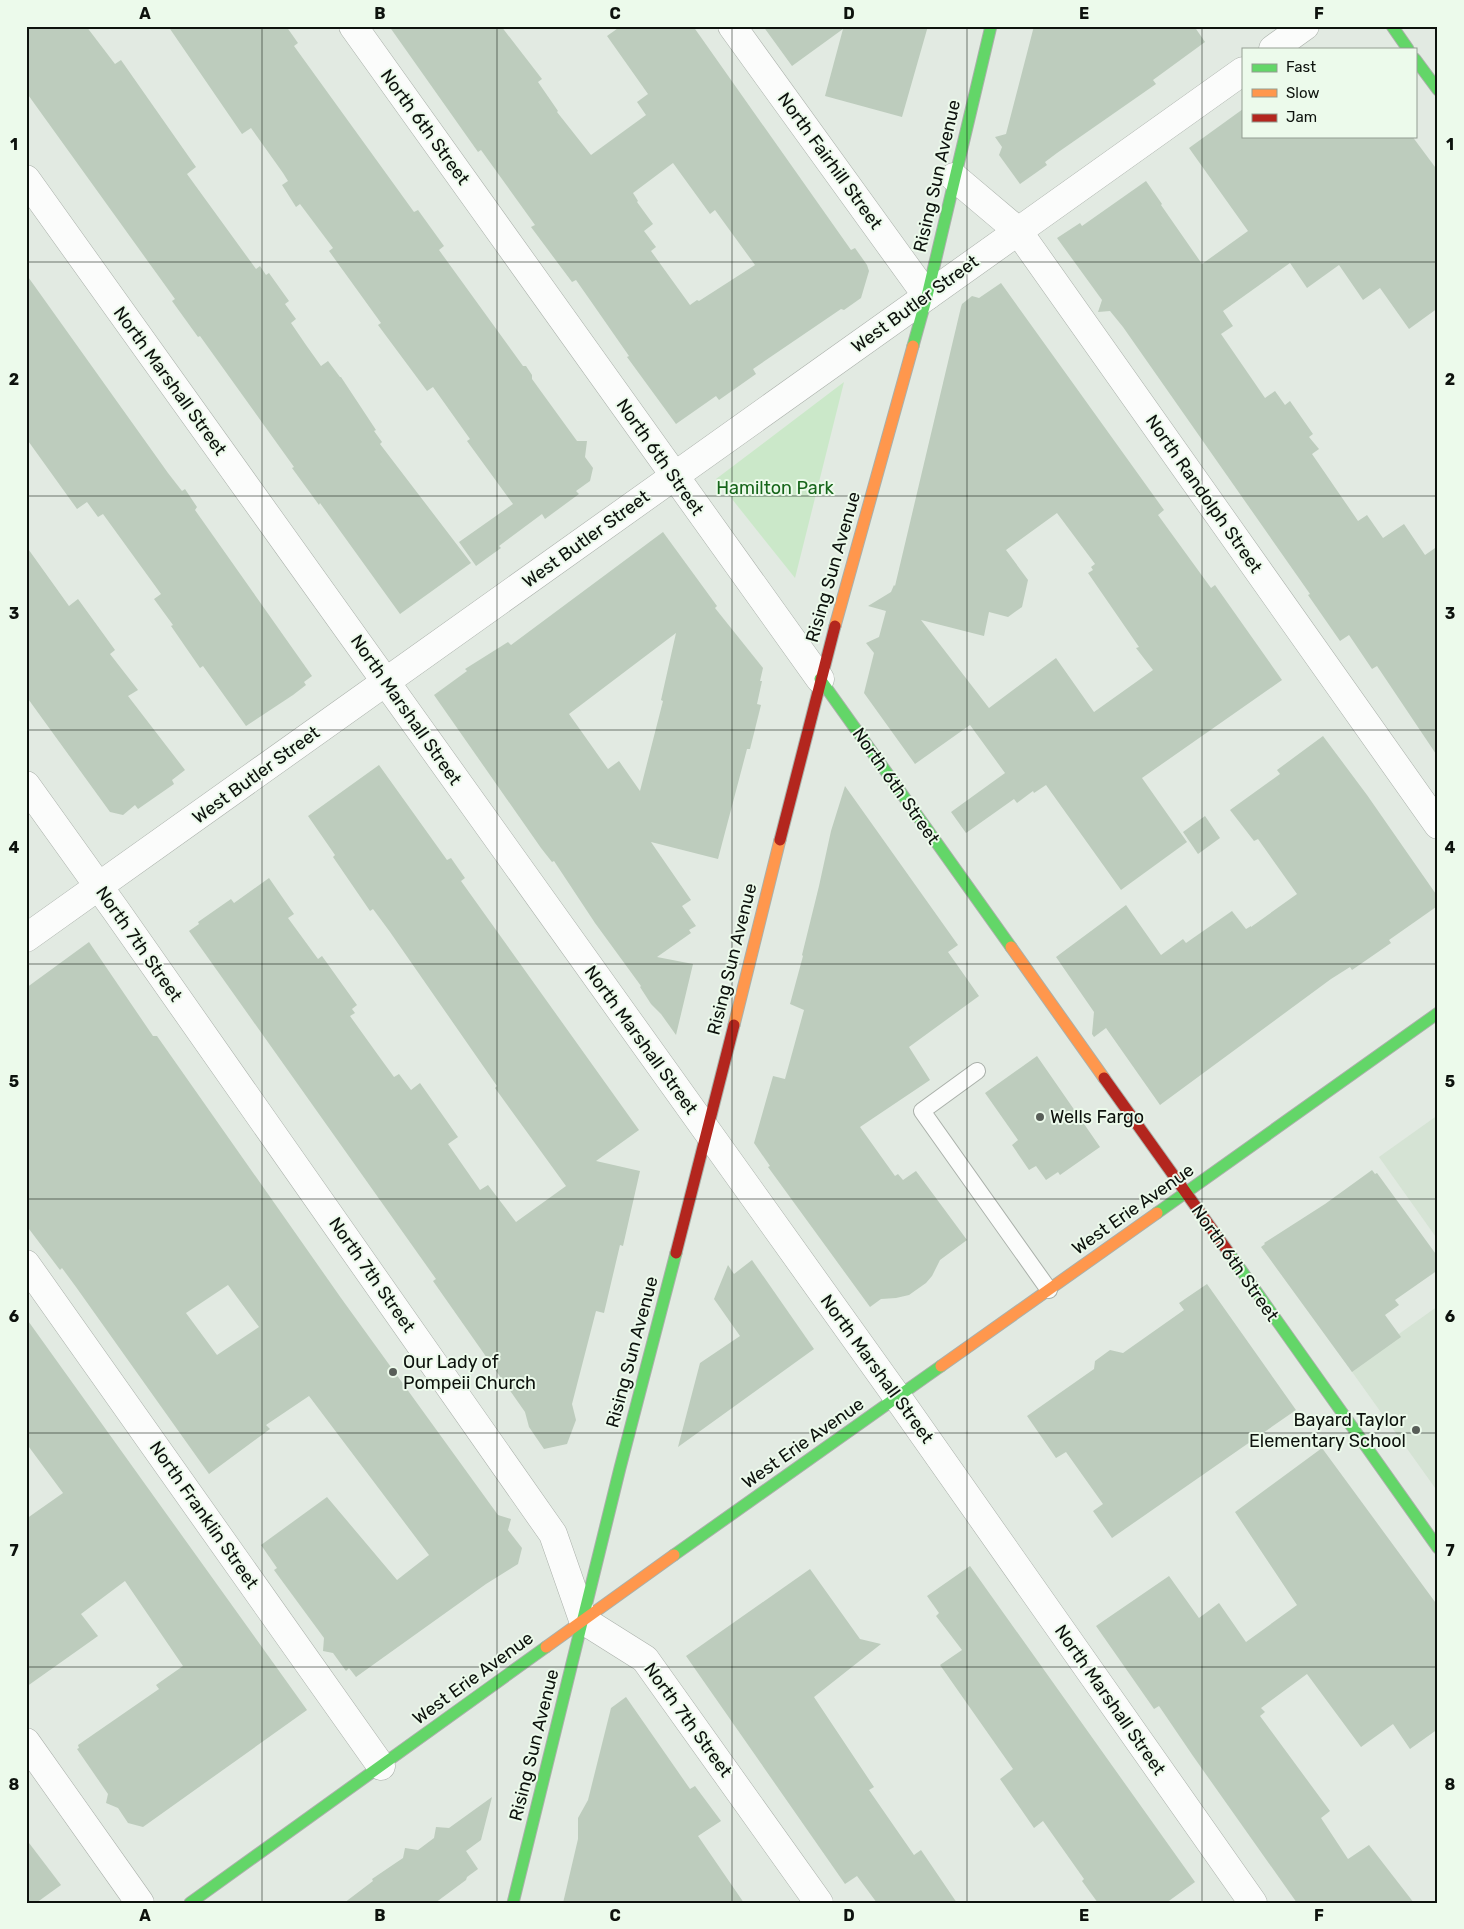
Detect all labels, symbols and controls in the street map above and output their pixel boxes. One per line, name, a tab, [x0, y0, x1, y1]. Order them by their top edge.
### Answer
text: A	[139, 4, 151, 23]
text: B	[374, 4, 386, 23]
text: C	[609, 4, 621, 23]
text: D	[843, 4, 855, 23]
text: E	[1079, 4, 1089, 23]
text: F	[1314, 4, 1324, 23]
legend	[1242, 48, 1416, 138]
text: Fast	[1286, 58, 1316, 76]
street label: North 6th Street	[376, 65, 474, 189]
text: Slow	[1286, 84, 1319, 102]
street label: North Fairhill Street	[773, 88, 887, 234]
street label: Rising Sun Avenue	[909, 98, 965, 254]
text: Jam	[1286, 108, 1317, 126]
text: 1	[10, 135, 18, 154]
text: 1	[1446, 135, 1454, 154]
street label: West Butler Street	[847, 250, 983, 358]
street label: North Marshall Street	[109, 302, 231, 460]
text: 2	[9, 370, 19, 389]
text: 2	[1445, 370, 1455, 389]
street label: North 6th Street	[612, 394, 708, 520]
street label: North Randolph Street	[1141, 411, 1267, 577]
park label: Hamilton Park	[716, 477, 835, 499]
street label: West Butler Street	[518, 485, 654, 593]
street label: Rising Sun Avenue	[801, 489, 865, 645]
text: 3	[9, 604, 19, 623]
text: 3	[1445, 604, 1455, 623]
street label: North Marshall Street	[346, 631, 466, 789]
street label: West Butler Street	[188, 721, 324, 829]
street label: North 6th Street	[848, 723, 944, 849]
text: 4	[9, 838, 20, 857]
text: 4	[1445, 838, 1456, 857]
street label: Rising Sun Avenue	[702, 881, 762, 1037]
street label: North 7th Street	[91, 882, 187, 1006]
street label: North Marshall Street	[580, 961, 702, 1119]
text: 5	[9, 1072, 19, 1091]
text: 5	[1445, 1072, 1455, 1091]
place label: Wells Fargo	[1050, 1106, 1144, 1128]
marker: Wells Fargo	[1034, 1111, 1046, 1123]
street label: West Erie Avenue	[1068, 1159, 1198, 1259]
street label: North 6th Street	[1187, 1200, 1283, 1326]
street label: North 7th Street	[324, 1213, 420, 1337]
street label: Rising Sun Avenue	[601, 1274, 663, 1430]
street label: North Marshall Street	[816, 1290, 938, 1448]
text: 6	[9, 1307, 19, 1326]
text: 6	[1445, 1307, 1455, 1326]
place label: Our Lady of Pompeii Church	[403, 1351, 536, 1394]
marker: Our Lady of Pompeii Church	[387, 1366, 399, 1378]
street label: West Erie Avenue	[738, 1393, 868, 1493]
place label: Bayard Taylor Elementary School	[1249, 1409, 1406, 1452]
marker: Bayard Taylor Elementary School	[1410, 1424, 1422, 1436]
street label: North Franklin Street	[145, 1437, 263, 1593]
text: 7	[9, 1541, 19, 1560]
text: 7	[1445, 1541, 1455, 1560]
street label: North Marshall Street	[1050, 1621, 1170, 1779]
street label: West Erie Avenue	[408, 1627, 538, 1729]
street label: North 7th Street	[639, 1659, 737, 1781]
street label: Rising Sun Avenue	[504, 1667, 564, 1823]
text: 8	[9, 1775, 20, 1794]
text: 8	[1445, 1775, 1456, 1794]
text: A	[139, 1906, 151, 1925]
text: B	[374, 1906, 386, 1925]
text: C	[609, 1906, 621, 1925]
text: D	[843, 1906, 855, 1925]
text: E	[1079, 1906, 1089, 1925]
text: F	[1314, 1906, 1324, 1925]

